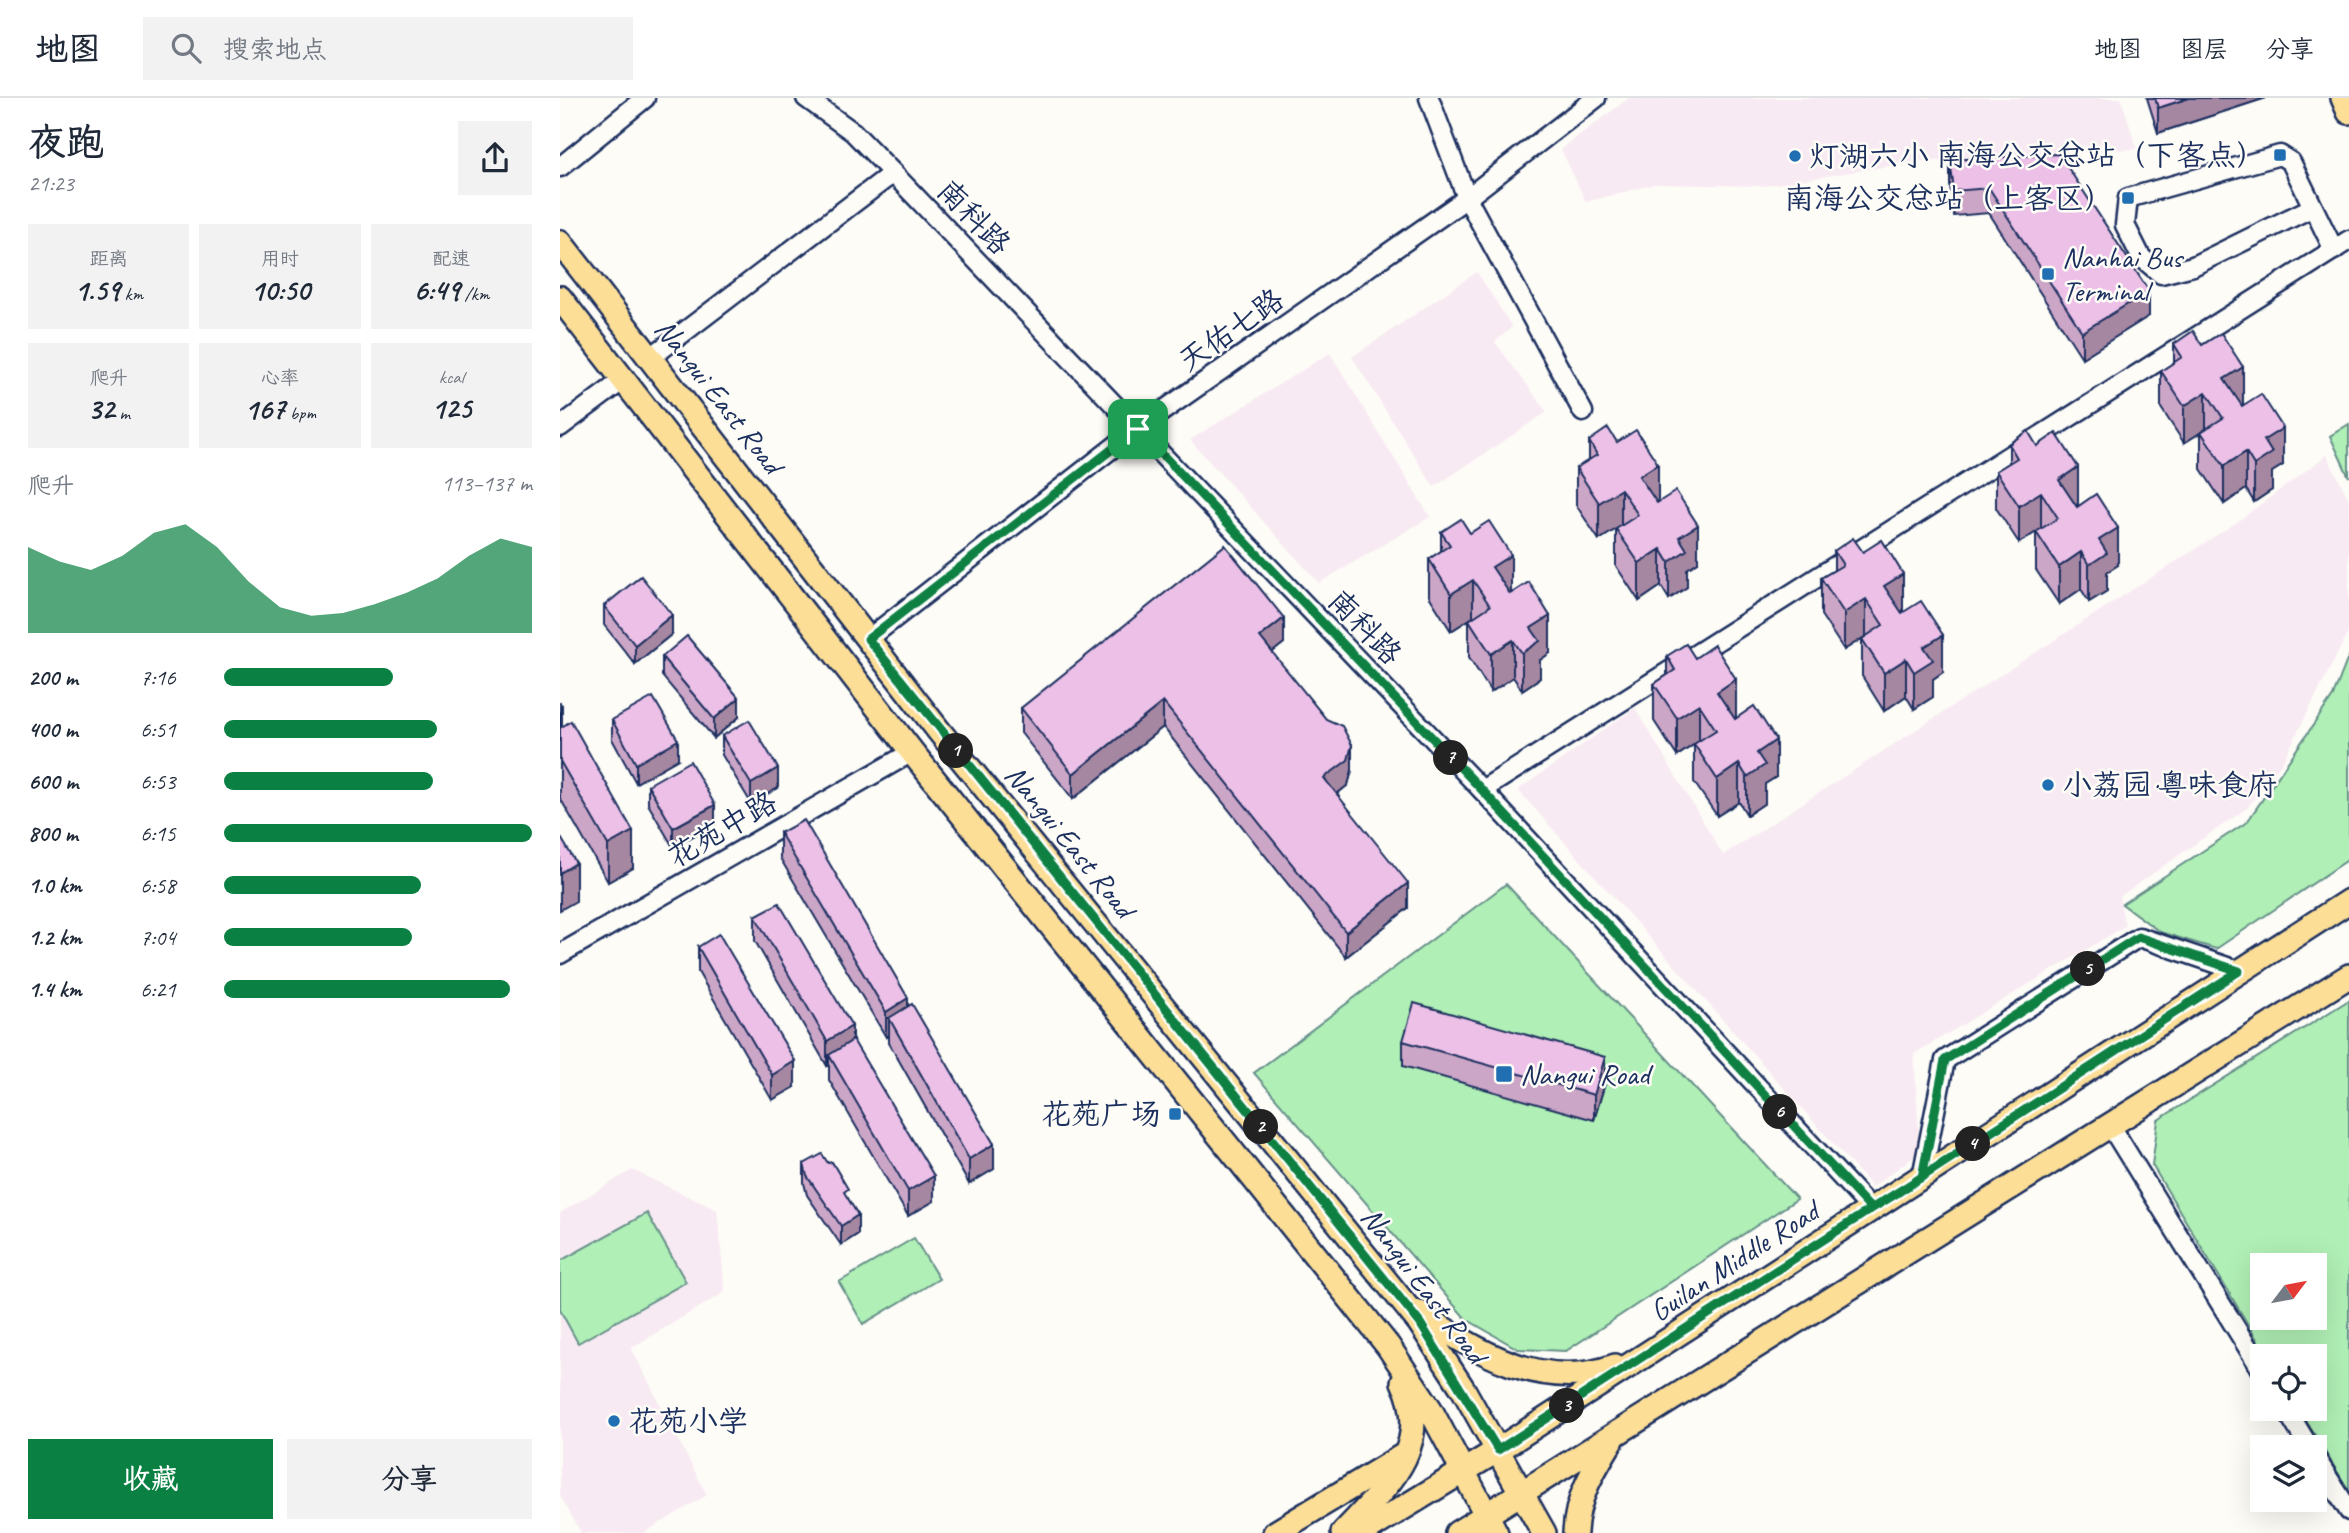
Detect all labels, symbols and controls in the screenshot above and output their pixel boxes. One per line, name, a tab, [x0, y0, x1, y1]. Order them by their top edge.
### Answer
search box	[143, 17, 633, 80]
text: 地图	[35, 28, 101, 70]
icon: search	[167, 29, 205, 67]
text: 搜索地点	[223, 33, 327, 66]
text: 地图	[2094, 34, 2142, 64]
text: 图层	[2180, 34, 2228, 64]
text: 分享	[2266, 34, 2314, 64]
text: 夜跑	[28, 119, 104, 166]
button: share	[458, 121, 532, 195]
place label: 南海公交总站（下客点）	[1936, 136, 2266, 174]
place label: 灯湖六小	[1809, 137, 1929, 175]
marker: 南海公交总站（下客点）	[2272, 147, 2288, 163]
marker: 灯湖六小	[1787, 148, 1803, 164]
text: 21:23	[28, 169, 74, 198]
street label: 南科路	[929, 171, 1019, 263]
place label: 南海公交总站（上客区）	[1784, 179, 2114, 217]
marker: 南海公交总站（上客区）	[2120, 190, 2136, 206]
place label: Nanhai Bus Terminal	[2062, 238, 2185, 310]
text: 距离	[90, 247, 128, 271]
text: 用时	[261, 247, 299, 271]
text: 配速	[432, 247, 470, 271]
marker: Nanhai Bus Terminal	[2040, 266, 2056, 282]
text: 1.59	[74, 271, 120, 309]
text: 10:50	[250, 271, 310, 309]
text: 6:49	[413, 271, 460, 309]
street label: 天佑七路	[1171, 280, 1291, 380]
text: km	[120, 282, 143, 306]
text: /km	[460, 282, 489, 306]
street label: Nangui East Road	[647, 311, 794, 484]
text: kcal	[439, 365, 464, 389]
text: 爬升	[90, 366, 128, 390]
text: 心率	[261, 366, 299, 390]
text: 125	[431, 389, 471, 427]
text: 32	[88, 390, 115, 428]
text: 167	[244, 390, 285, 428]
pin	[1108, 399, 1168, 459]
text: m	[115, 401, 130, 425]
text: bpm	[285, 401, 316, 425]
icon: arrive	[1119, 410, 1157, 448]
text: 113–137 m	[441, 469, 532, 498]
text: 爬升	[28, 471, 74, 500]
street label: 南科路	[1320, 581, 1410, 673]
text: 200 m	[28, 663, 78, 692]
text: 7:16	[140, 663, 176, 692]
text: 400 m	[28, 715, 78, 744]
text: 6:51	[140, 715, 176, 744]
pin: 1	[938, 734, 974, 768]
text: 1	[951, 738, 960, 762]
pin: 7	[1434, 740, 1468, 776]
text: 7	[1446, 745, 1455, 769]
street label: Nangui East Road	[997, 757, 1146, 929]
place label: 小荔园·粤味食府	[2062, 766, 2278, 804]
text: 600 m	[28, 767, 78, 796]
text: 6:53	[140, 767, 176, 796]
marker: 小荔园·粤味食府	[2040, 777, 2056, 793]
street label: 花苑中路	[661, 783, 783, 875]
text: 800 m	[28, 819, 78, 848]
text: 6:15	[140, 819, 176, 848]
text: 1.0 km	[28, 871, 82, 900]
text: 6:58	[140, 871, 176, 900]
text: 1.2 km	[28, 923, 82, 952]
text: 7:04	[140, 923, 176, 952]
pin: 5	[2070, 952, 2106, 986]
text: 5	[2083, 956, 2092, 980]
text: 1.4 km	[28, 975, 82, 1004]
text: 6:21	[140, 975, 176, 1004]
place label: Nangui Road	[1520, 1055, 1654, 1093]
marker: Nangui Road	[1494, 1064, 1514, 1084]
pin: 6	[1762, 1094, 1798, 1130]
place label: 花苑广场	[1041, 1095, 1161, 1133]
text: 6	[1775, 1099, 1784, 1123]
marker: 花苑广场	[1167, 1106, 1183, 1122]
pin: 2	[1244, 1110, 1278, 1144]
text: 2	[1256, 1114, 1265, 1138]
pin: 4	[1956, 1126, 1990, 1162]
text: 4	[1968, 1131, 1977, 1155]
street label: Guilan Middle Road	[1642, 1190, 1829, 1330]
street label: Nangui East Road	[1353, 1199, 1498, 1374]
north arrow	[2250, 1253, 2328, 1330]
map controls	[2250, 1253, 2327, 1512]
button: locate	[2250, 1344, 2327, 1421]
pin: 3	[1550, 1388, 1584, 1424]
text: 3	[1562, 1393, 1571, 1417]
place label: 花苑小学	[628, 1402, 748, 1440]
marker: 花苑小学	[606, 1413, 622, 1429]
button: layers	[2250, 1435, 2327, 1512]
button: 收藏	[28, 1439, 273, 1519]
button: 分享	[287, 1439, 532, 1519]

